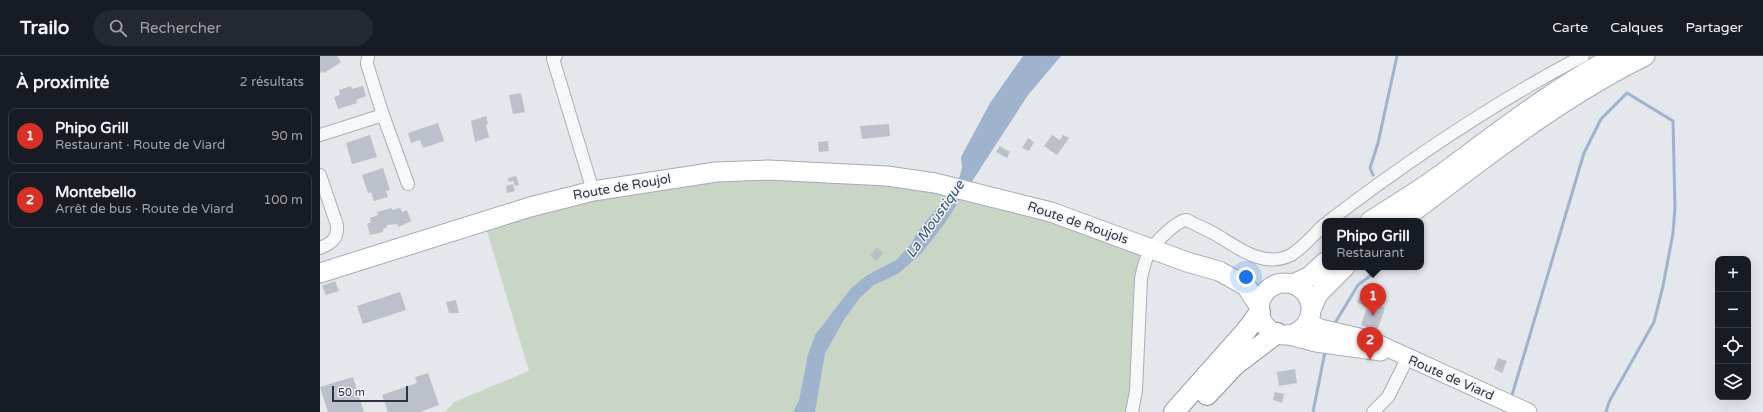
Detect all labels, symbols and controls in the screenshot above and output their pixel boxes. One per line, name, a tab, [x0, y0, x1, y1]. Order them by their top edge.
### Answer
search box	[93, 10, 373, 46]
text: Trailo	[20, 17, 69, 39]
icon: search	[107, 17, 129, 39]
text: Rechercher	[139, 19, 221, 37]
text: Carte	[1552, 19, 1588, 36]
text: Calques	[1610, 19, 1663, 36]
text: Partager	[1685, 19, 1743, 36]
text: À proximité	[16, 72, 109, 93]
text: 2 résultats	[240, 74, 304, 90]
text: Phipo Grill	[55, 119, 129, 137]
text: 1	[26, 128, 34, 144]
text: 90 m	[271, 128, 303, 144]
text: Restaurant · Route de Viard	[55, 137, 225, 153]
street label: Route de Roujol	[572, 171, 672, 203]
water label: La Moustique	[902, 176, 969, 261]
text: Montebello	[55, 183, 136, 201]
text: 2	[26, 192, 34, 208]
text: 100 m	[263, 192, 303, 208]
street label: Route de Roujols	[1026, 198, 1130, 248]
text: Arrêt de bus · Route de Viard	[55, 201, 234, 217]
popup	[1322, 218, 1424, 270]
text: Phipo Grill	[1336, 227, 1410, 245]
text: Restaurant	[1336, 245, 1404, 261]
map controls	[1715, 256, 1751, 400]
button: +	[1715, 256, 1751, 292]
your location	[1236, 267, 1256, 287]
pin: 1	[1360, 283, 1386, 316]
button: −	[1715, 292, 1751, 328]
pin: 2	[1357, 327, 1383, 360]
button: locate	[1715, 328, 1751, 364]
street label: Route de Viard	[1406, 352, 1496, 404]
button: layers	[1715, 364, 1751, 400]
scale bar	[332, 384, 408, 403]
text: 50 m	[338, 386, 365, 399]

